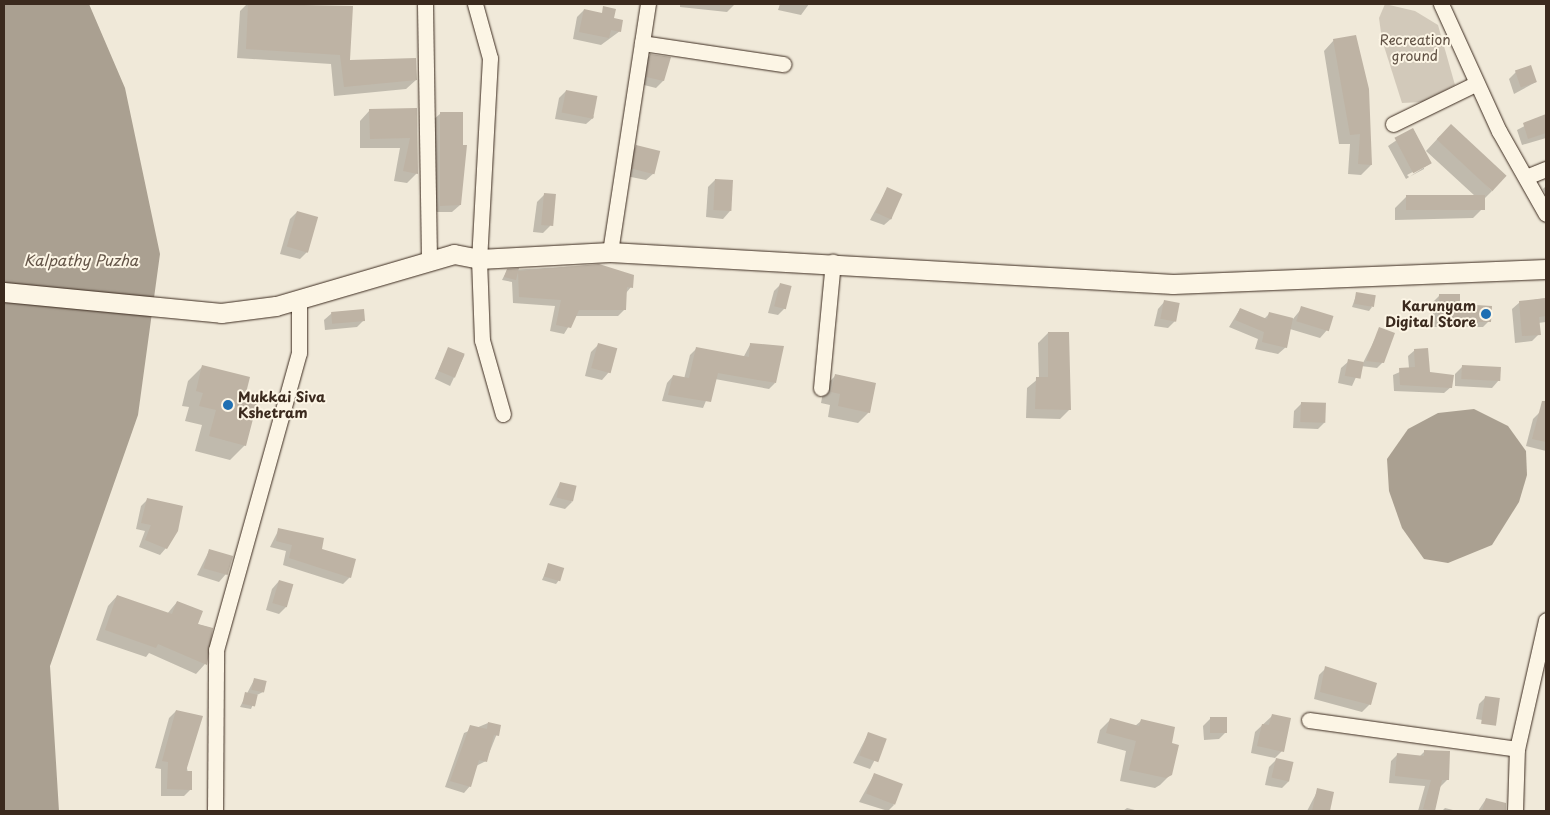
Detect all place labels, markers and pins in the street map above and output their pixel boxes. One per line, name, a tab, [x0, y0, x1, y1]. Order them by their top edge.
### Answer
place label: Karunyam Digital Store	[1386, 298, 1476, 331]
marker: Karunyam Digital Store	[1480, 308, 1492, 320]
place label: Mukkai Siva Kshetram	[238, 389, 326, 422]
marker: Mukkai Siva Kshetram	[222, 399, 234, 411]

